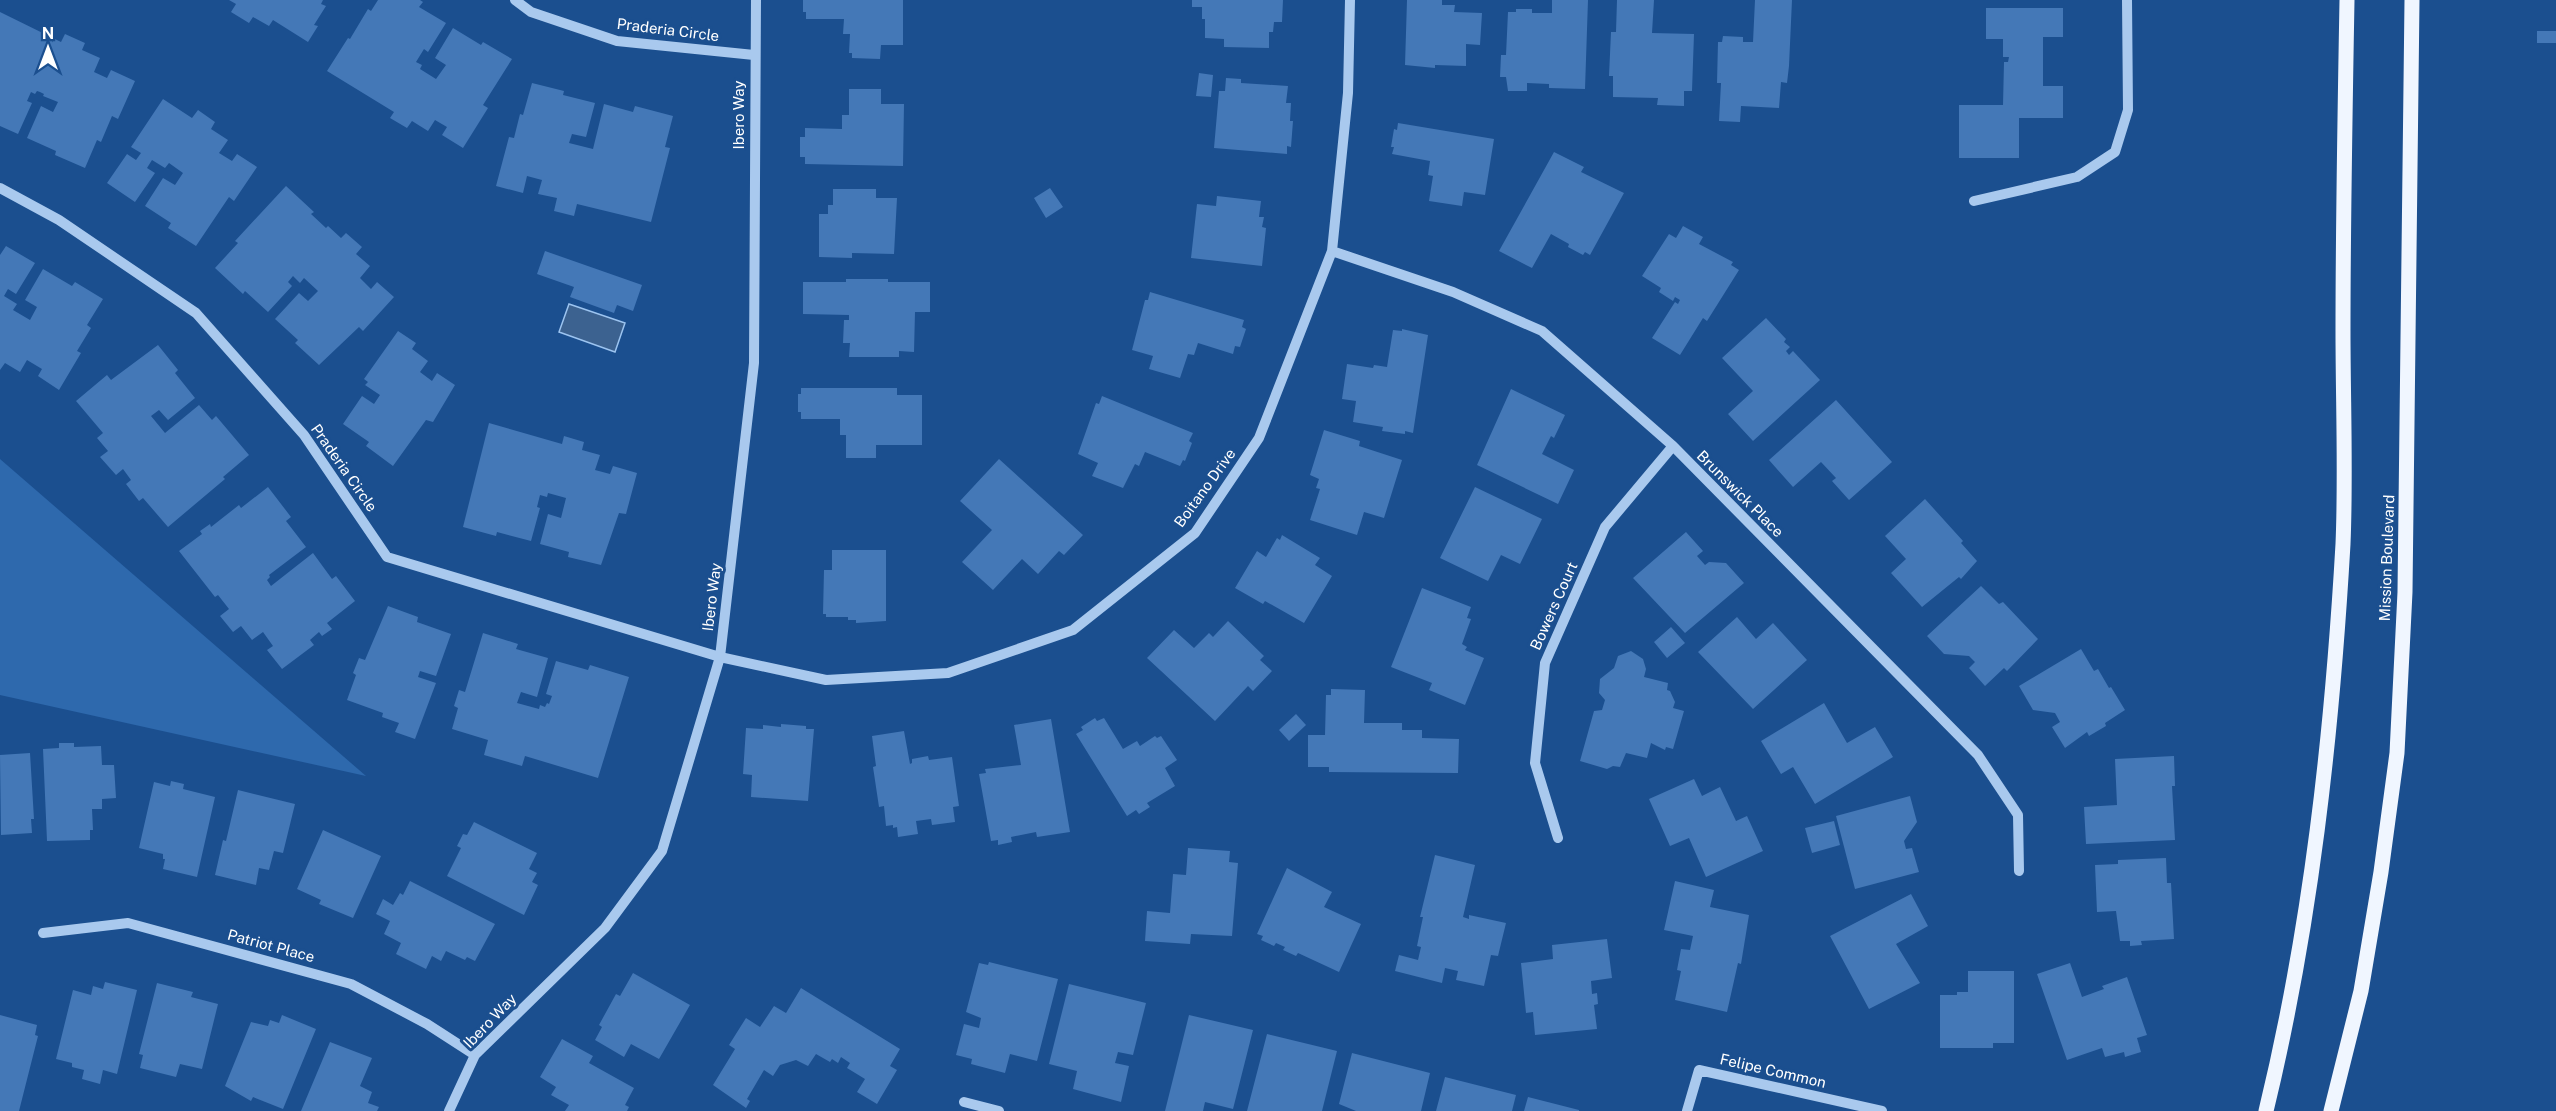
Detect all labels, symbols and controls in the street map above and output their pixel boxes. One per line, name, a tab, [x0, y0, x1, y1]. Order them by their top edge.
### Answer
street label: Praderia Circle	[616, 15, 720, 44]
north arrow	[18, 18, 78, 78]
text: N	[42, 24, 54, 43]
street label: Ibero Way	[730, 81, 747, 149]
street label: Praderia Circle	[308, 421, 381, 515]
street label: Boitano Drive	[1170, 445, 1239, 530]
street label: Brunswick Place	[1694, 447, 1787, 540]
street label: Mission Boulevard	[2376, 494, 2397, 622]
street label: Bowers Court	[1527, 559, 1581, 652]
street label: Ibero Way	[699, 562, 724, 632]
street label: Patriot Place	[226, 926, 316, 965]
street label: Ibero Way	[460, 990, 520, 1051]
street label: Felipe Common	[1718, 1050, 1828, 1091]

